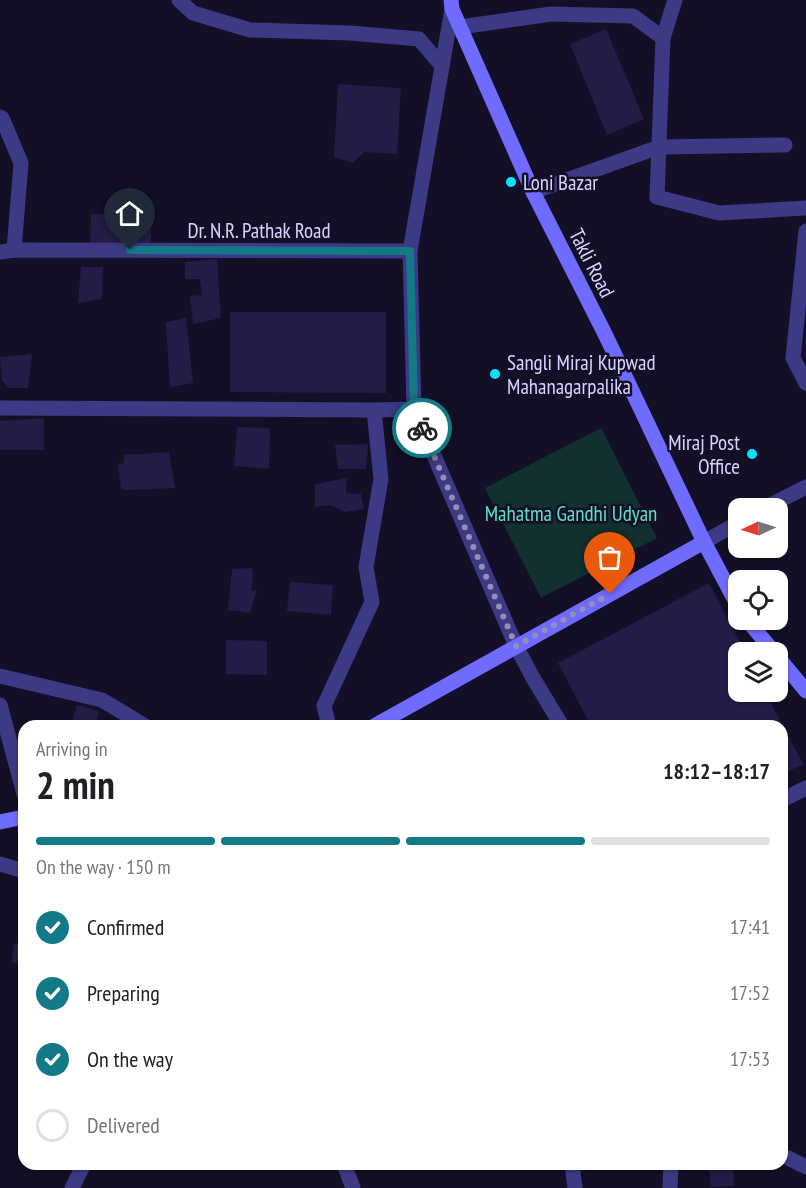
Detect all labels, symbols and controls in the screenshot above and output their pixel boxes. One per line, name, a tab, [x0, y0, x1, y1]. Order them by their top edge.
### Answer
place label: Loni Bazar	[523, 169, 598, 196]
marker: Loni Bazar	[504, 175, 518, 189]
pin	[104, 188, 155, 250]
icon: home	[113, 197, 146, 230]
street label: Dr. N.R. Pathak Road	[187, 217, 331, 244]
street label: Takli Road	[563, 224, 621, 302]
place label: Sangli Miraj Kupwad Mahanagarpalika	[507, 349, 656, 400]
marker: Sangli Miraj Kupwad Mahanagarpalika	[488, 367, 502, 381]
courier	[392, 398, 452, 458]
icon: bike	[406, 412, 439, 445]
place label: Miraj Post Office	[668, 429, 740, 480]
marker: Miraj Post Office	[745, 447, 759, 461]
north arrow	[728, 498, 788, 558]
map controls	[728, 498, 788, 702]
park label: Mahatma Gandhi Udyan	[485, 500, 657, 527]
pin	[584, 532, 635, 594]
icon: bag	[593, 541, 626, 574]
button: locate	[728, 570, 788, 630]
button: layers	[728, 642, 788, 702]
text: Arriving in	[36, 736, 108, 762]
text: 18:12–18:17	[663, 757, 770, 785]
text: 2 min	[36, 759, 115, 810]
text: On the way · 150 m	[36, 854, 171, 880]
icon: check	[36, 911, 69, 944]
text: Confirmed	[87, 913, 164, 941]
text: 17:41	[730, 914, 770, 940]
icon: check	[36, 977, 69, 1010]
text: Preparing	[87, 979, 160, 1007]
text: 17:52	[730, 980, 770, 1006]
icon: check	[36, 1043, 69, 1076]
text: On the way	[87, 1045, 173, 1073]
text: 17:53	[730, 1046, 770, 1072]
text: Delivered	[87, 1111, 160, 1139]

